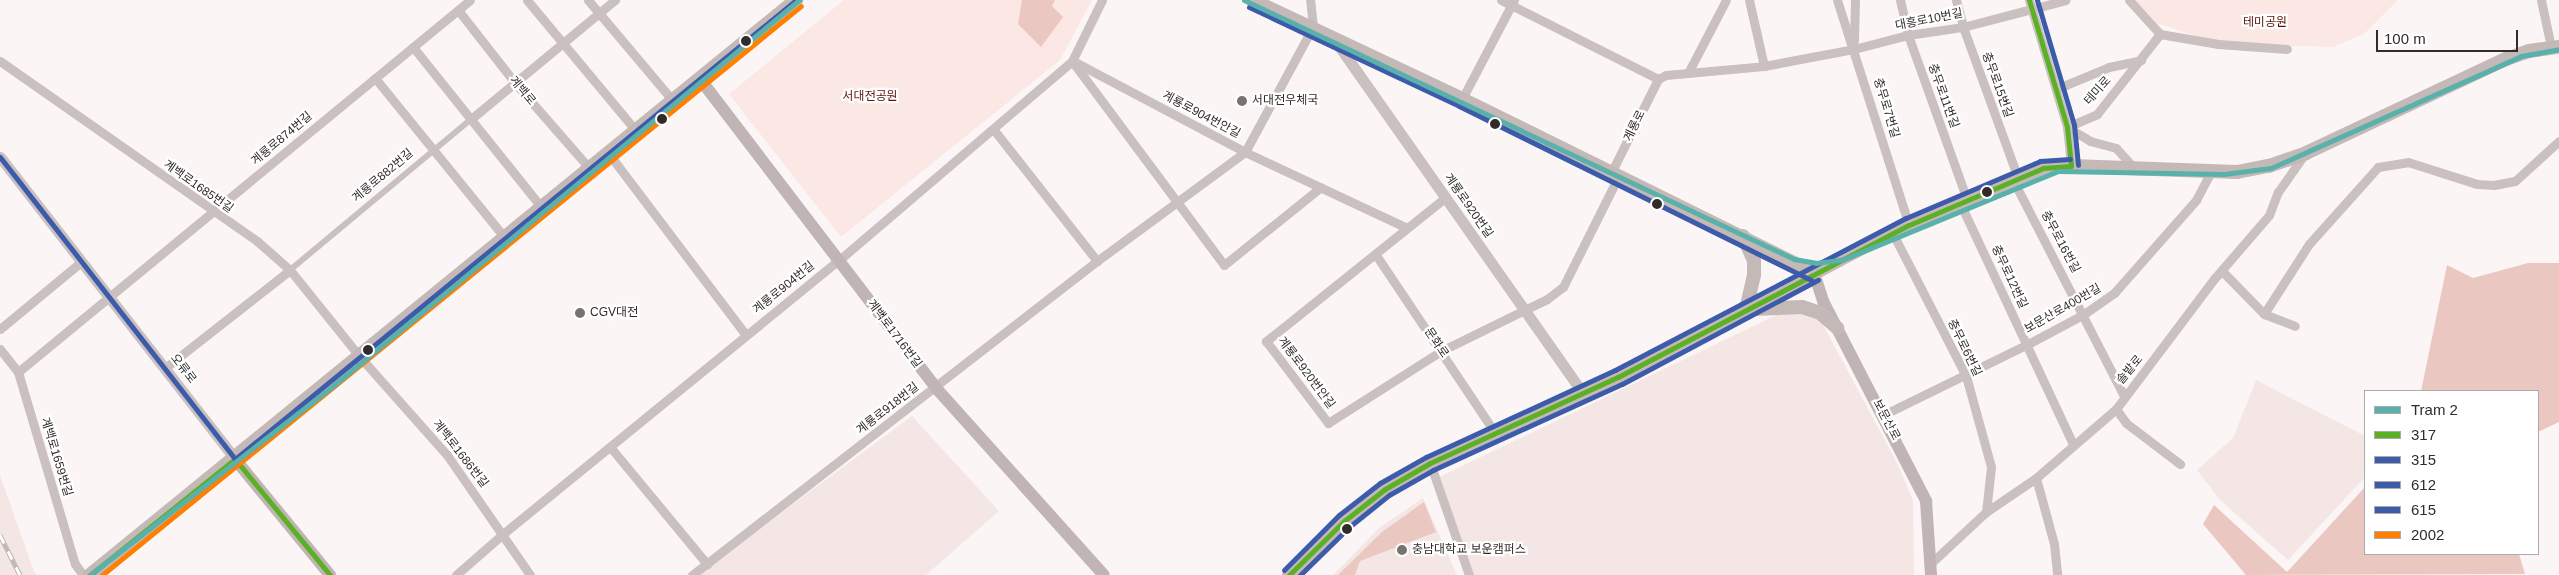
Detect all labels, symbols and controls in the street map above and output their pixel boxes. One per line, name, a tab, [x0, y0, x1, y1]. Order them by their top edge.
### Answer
street label: 대흥로10번길	[1894, 6, 1964, 34]
park label: 테미공원	[2243, 16, 2287, 30]
scale bar	[2379, 20, 2522, 52]
text: 100 m	[2384, 30, 2426, 47]
unlabelled marker	[741, 36, 751, 46]
street label: 충무로15번길	[1979, 50, 2015, 120]
street label: 충무로11번길	[1925, 62, 1961, 130]
street label: 계백로	[506, 74, 538, 108]
street label: 테미로	[2082, 74, 2114, 108]
street label: 충무로7번길	[1870, 76, 1902, 140]
street label: 계룡로904번안길	[1160, 88, 1242, 142]
park label: 서대전공원	[842, 90, 898, 104]
place label: 서대전우체국	[1252, 94, 1318, 108]
marker: 서대전우체국	[1236, 95, 1248, 107]
street label: 계룡로	[1621, 108, 1649, 144]
street label: 계룡로874번길	[249, 109, 315, 169]
unlabelled marker	[657, 114, 667, 124]
unlabelled marker	[1490, 119, 1500, 129]
street label: 계룡로882번길	[350, 146, 416, 206]
street label: 계백로1685번길	[160, 158, 236, 216]
street label: 계룡로920번길	[1441, 171, 1495, 241]
unlabelled marker	[1982, 187, 1992, 197]
unlabelled marker	[1652, 199, 1662, 209]
street label: 충무로16번길	[2038, 208, 2082, 276]
street label: 충무로12번길	[1988, 243, 2030, 311]
street label: 계룡로904번길	[750, 259, 818, 317]
street label: 보문산로400번길	[2022, 281, 2104, 337]
street label: 계백로1716번길	[864, 297, 924, 371]
place label: CGV대전	[590, 306, 638, 320]
marker: CGV대전	[574, 307, 586, 319]
street label: 충무로6번길	[1944, 317, 1984, 379]
street label: 문화로	[1421, 325, 1451, 361]
street label: 계룡로920번안길	[1274, 334, 1338, 412]
unlabelled marker	[363, 345, 373, 355]
street label: 오류로	[167, 352, 199, 386]
street label: 솔밭로	[2114, 353, 2146, 387]
street label: 계룡로918번길	[854, 380, 922, 438]
legend	[2364, 390, 2539, 555]
street label: 보문산로	[1869, 397, 1903, 443]
text: Tram 2	[2411, 401, 2458, 418]
street label: 계백로1659번길	[37, 416, 75, 498]
street label: 계백로1686번길	[429, 417, 491, 491]
text: 317	[2411, 426, 2436, 443]
text: 315	[2411, 451, 2436, 468]
text: 612	[2411, 476, 2436, 493]
text: 615	[2411, 501, 2436, 518]
unlabelled marker	[1342, 524, 1352, 534]
text: 2002	[2411, 526, 2444, 543]
place label: 충남대학교 보운캠퍼스	[1412, 543, 1526, 557]
marker: 충남대학교 보운캠퍼스	[1396, 544, 1408, 556]

